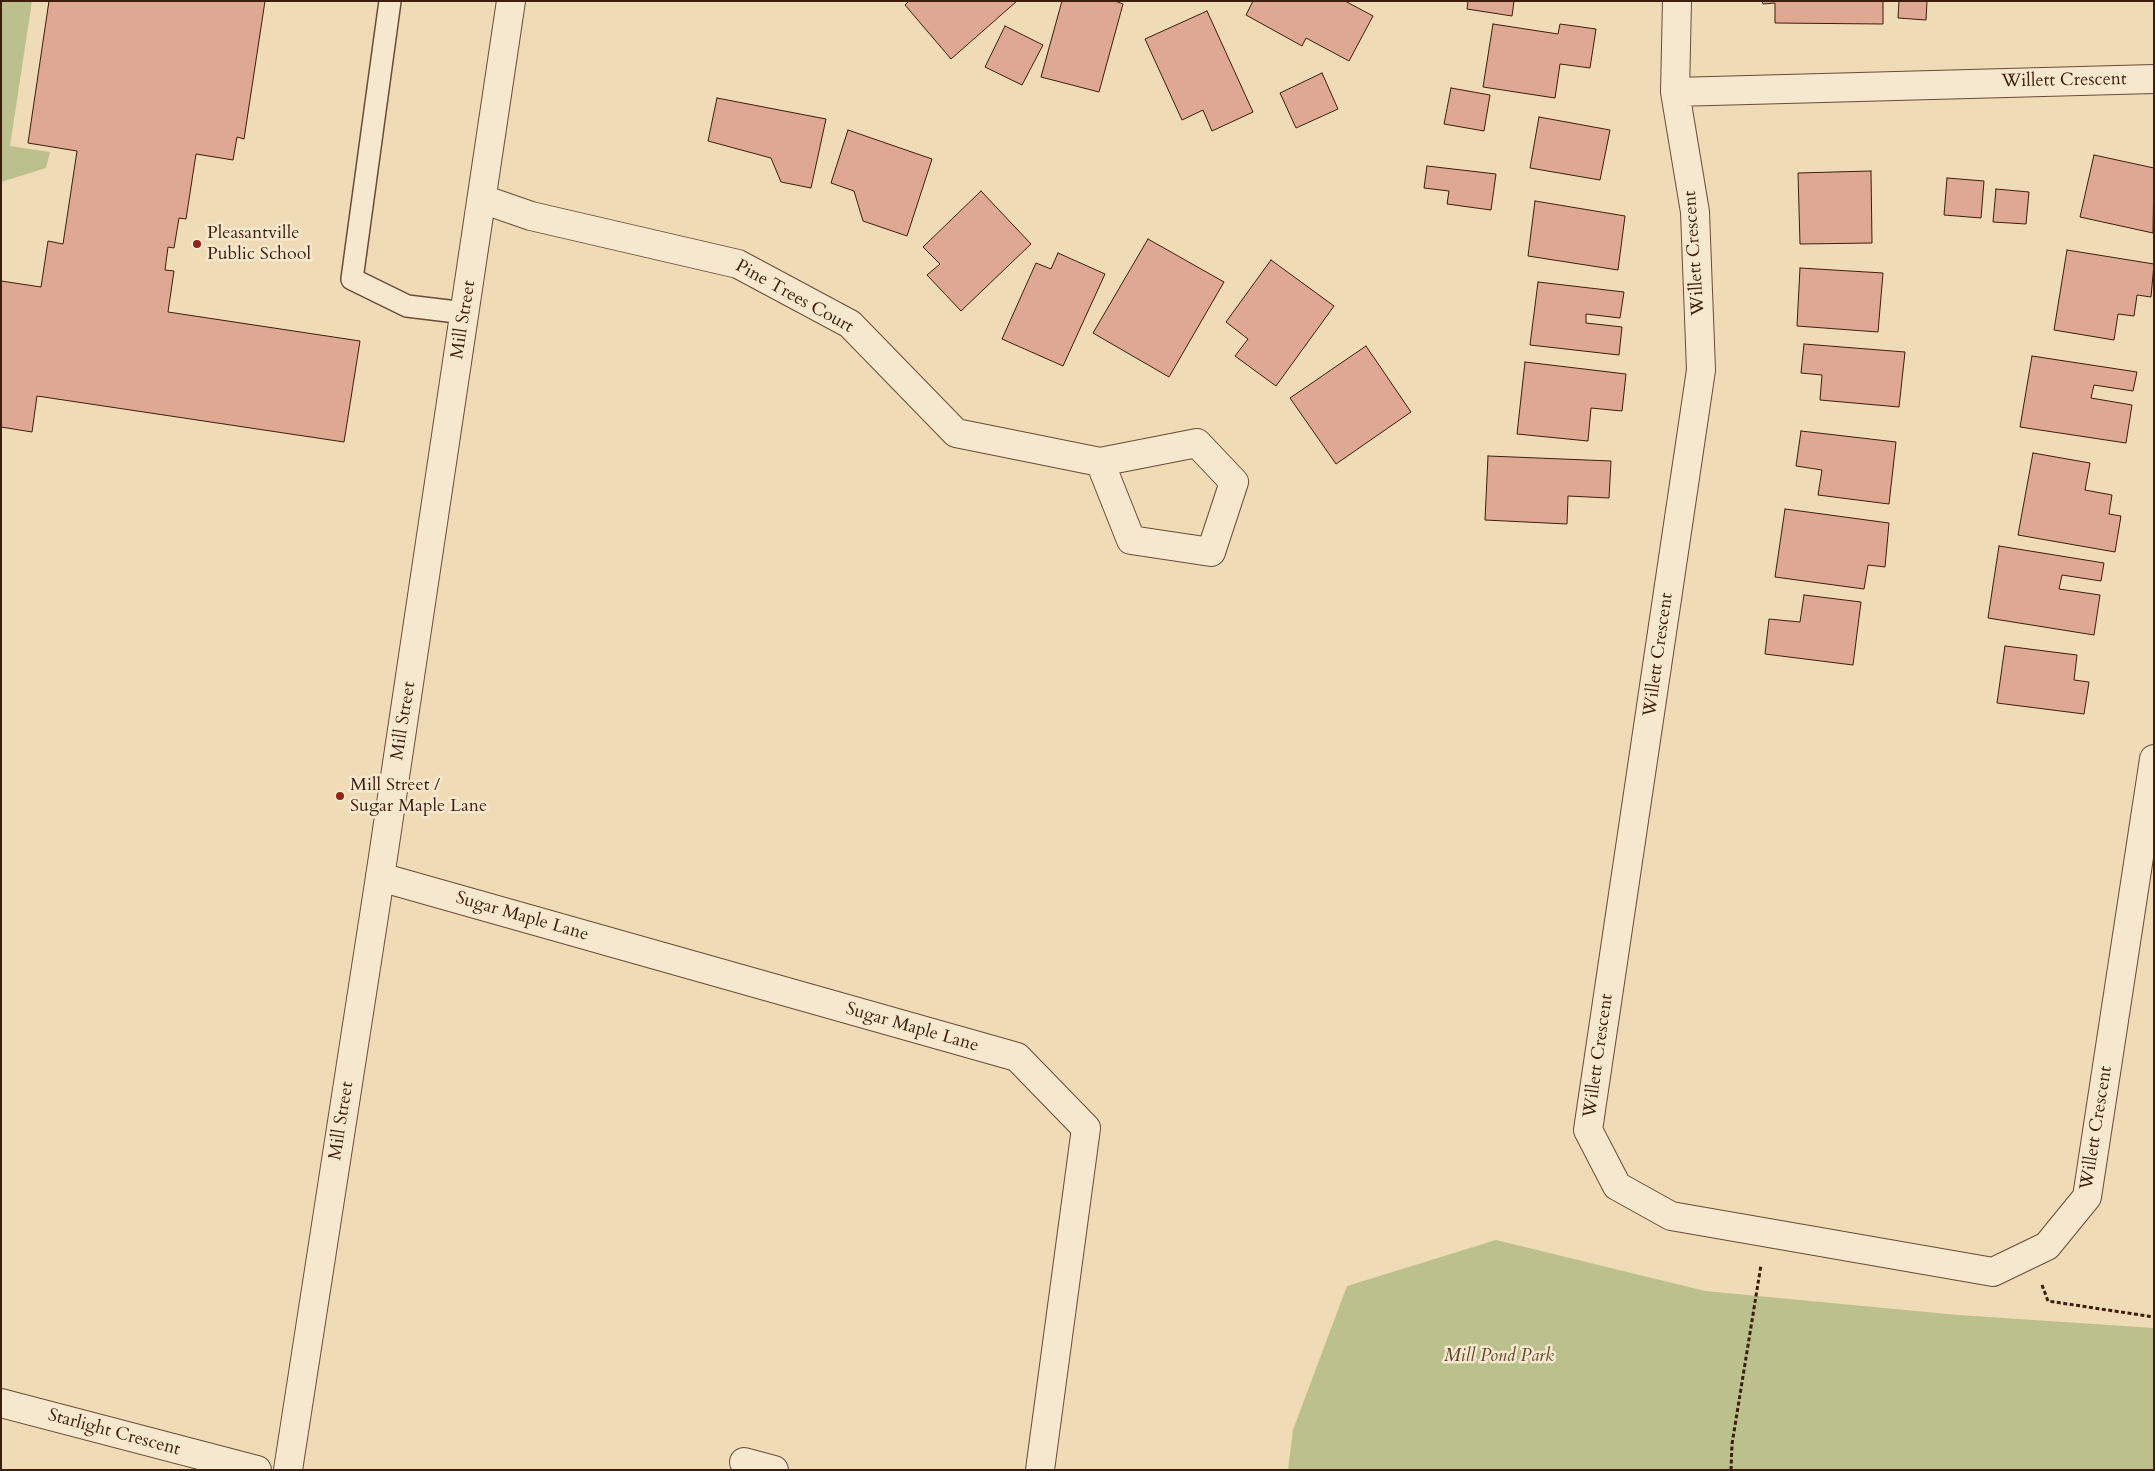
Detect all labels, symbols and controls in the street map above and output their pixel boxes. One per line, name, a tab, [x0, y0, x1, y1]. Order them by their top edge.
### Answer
street label: Willett Crescent	[2001, 69, 2127, 93]
street label: Willett Crescent	[1680, 190, 1710, 316]
place label: Pleasantville Public School	[207, 223, 311, 266]
marker: Pleasantville Public School	[191, 238, 203, 250]
street label: Pine Trees Court	[731, 256, 857, 338]
street label: Mill Street	[447, 279, 481, 361]
street label: Willett Crescent	[1640, 591, 1678, 719]
street label: Mill Street	[387, 680, 421, 762]
place label: Mill Street / Sugar Maple Lane	[350, 775, 487, 818]
marker: Mill Street / Sugar Maple Lane	[334, 790, 346, 802]
street label: Sugar Maple Lane	[453, 888, 591, 946]
street label: Willett Crescent	[1580, 992, 1618, 1120]
street label: Sugar Maple Lane	[843, 999, 981, 1057]
street label: Willett Crescent	[2077, 1064, 2117, 1192]
street label: Mill Street	[325, 1080, 359, 1162]
park label: Mill Pond Park	[1444, 1346, 1554, 1368]
street label: Starlight Crescent	[46, 1405, 182, 1461]

